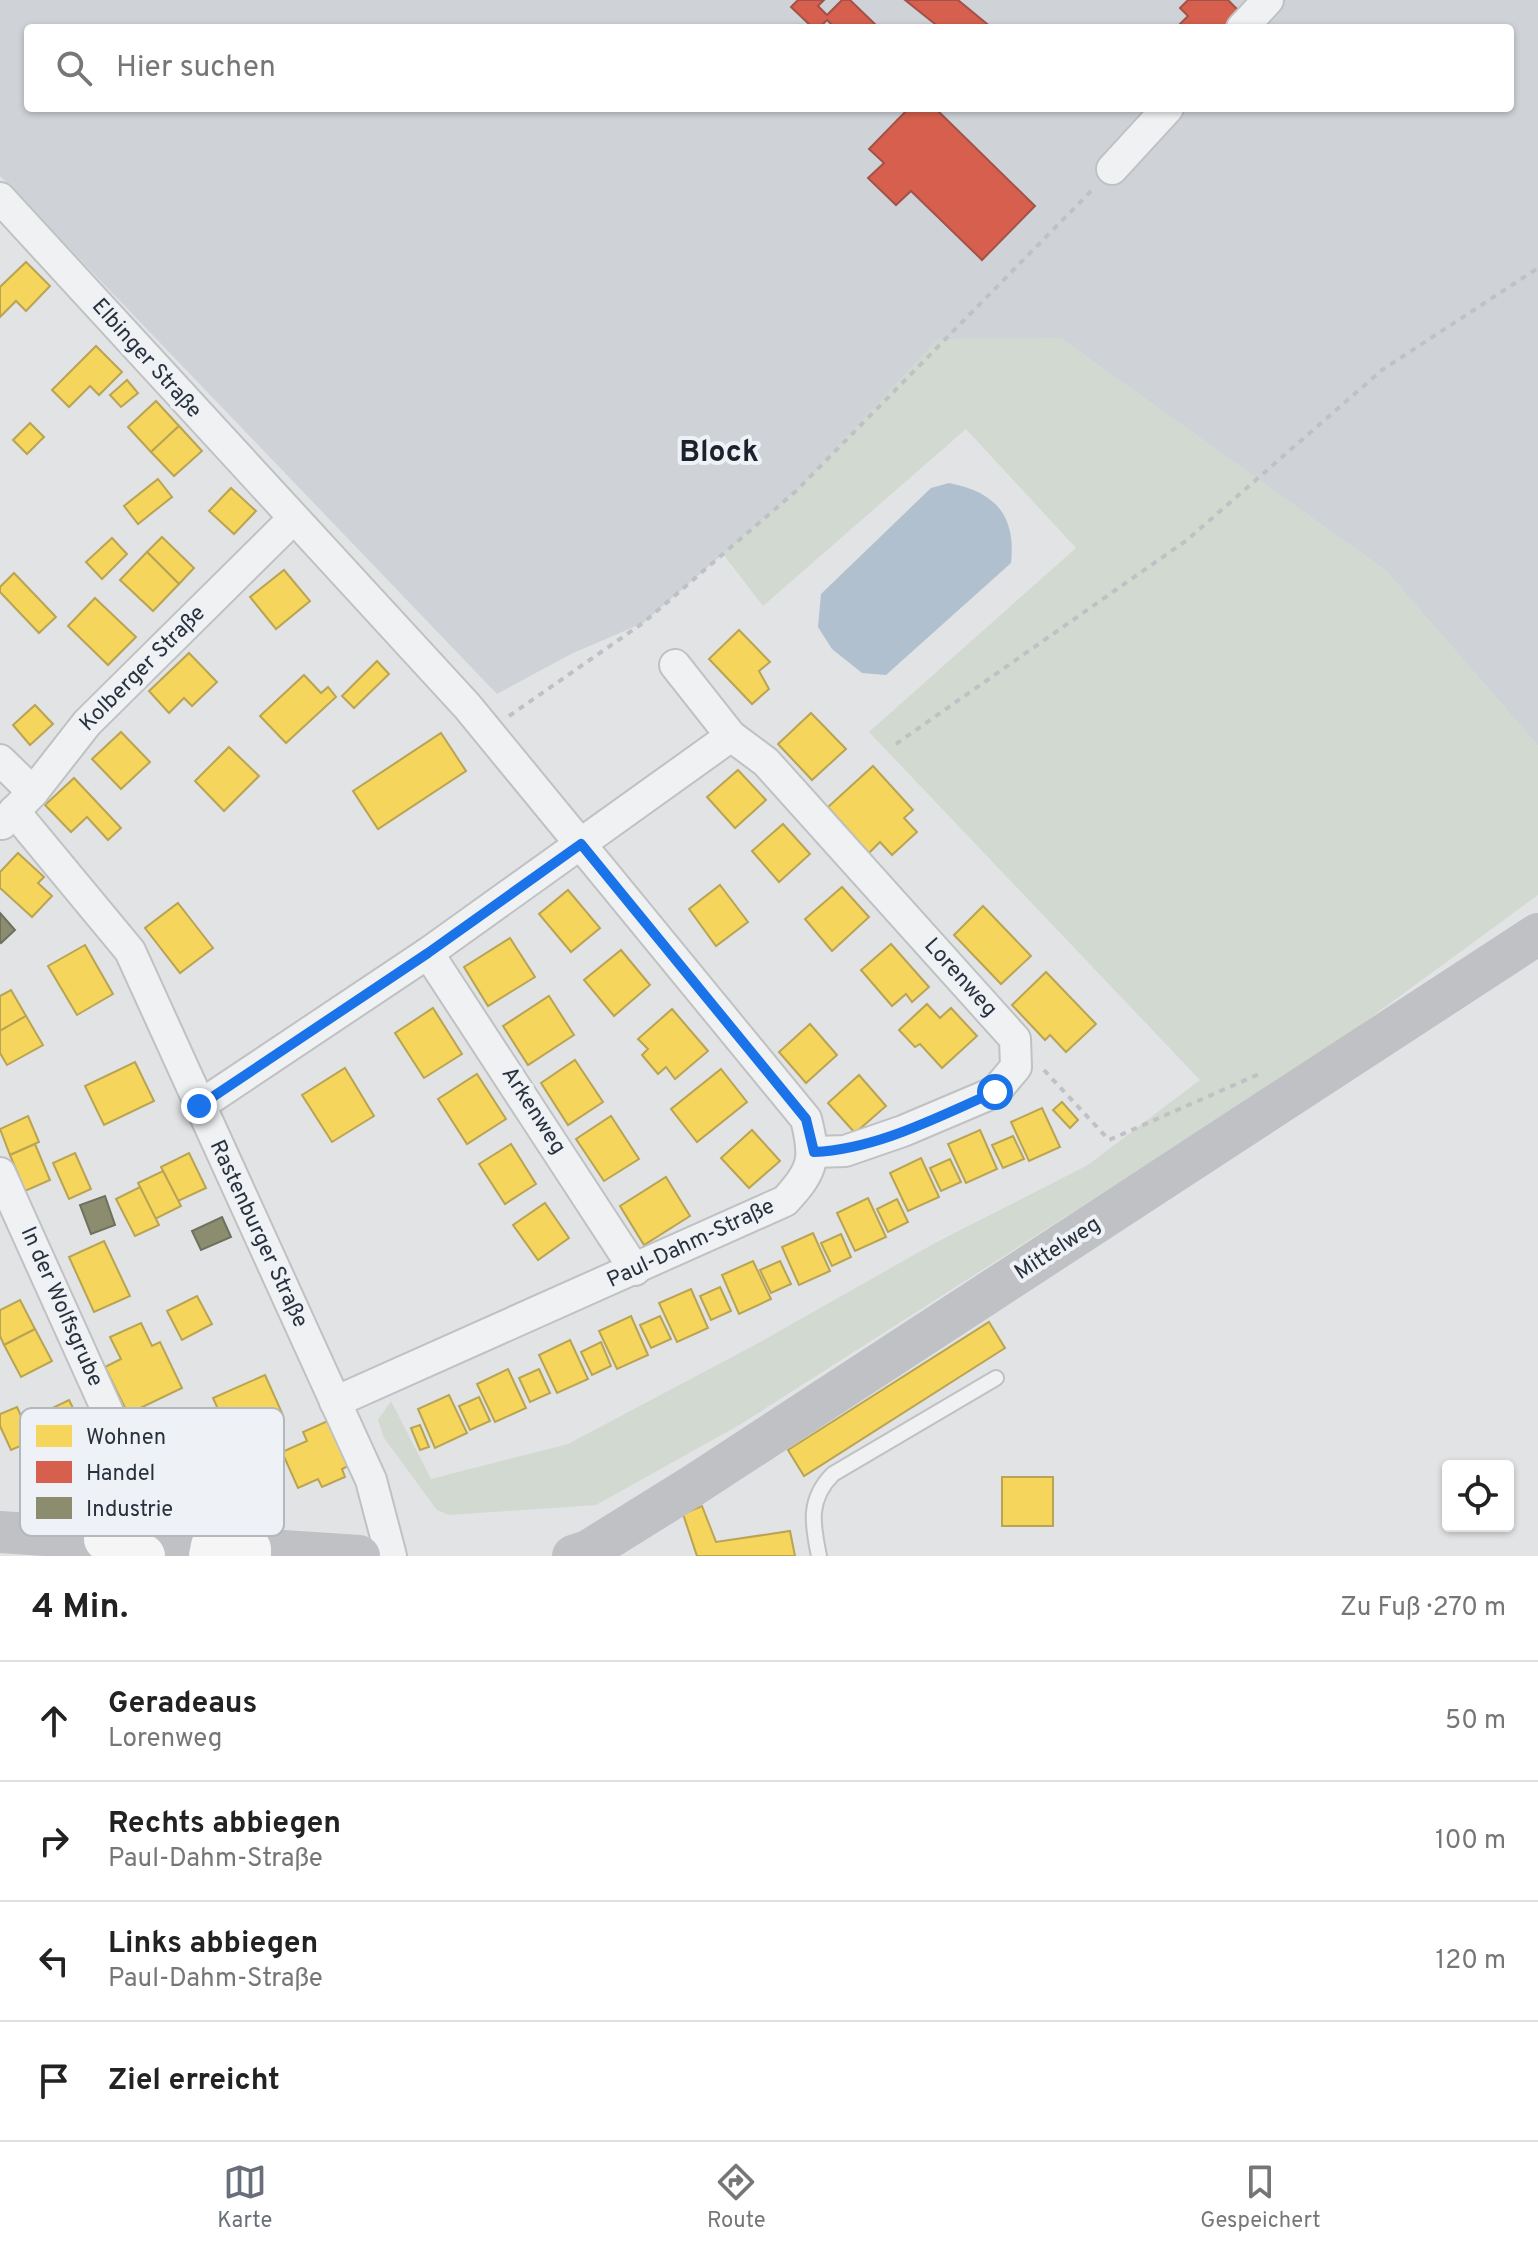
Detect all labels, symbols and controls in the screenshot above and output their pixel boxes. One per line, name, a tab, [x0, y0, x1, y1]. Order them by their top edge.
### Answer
search box	[24, 24, 1514, 112]
icon: search	[52, 46, 96, 90]
text: Hier suchen	[116, 50, 276, 87]
street label: Elbinger Straße	[85, 294, 207, 424]
district label: Block	[679, 435, 759, 472]
street label: Kolberger Straße	[74, 600, 212, 738]
street label: Lorenweg	[918, 933, 1002, 1023]
street label: Arkenweg	[495, 1062, 571, 1160]
route start	[977, 1074, 1013, 1110]
route end	[181, 1088, 217, 1124]
street label: Rastenburger Straße	[203, 1136, 313, 1332]
street label: Paul-Dahm-Straße	[603, 1193, 779, 1295]
street label: Mittelweg	[1010, 1211, 1106, 1287]
street label: In der Wolfsgrube	[14, 1223, 108, 1391]
legend	[20, 1408, 284, 1536]
text: Wohnen	[86, 1425, 166, 1452]
map controls	[1442, 1460, 1514, 1532]
button: locate	[1442, 1460, 1514, 1532]
text: Handel	[86, 1461, 155, 1488]
text: Industrie	[86, 1497, 173, 1524]
text: 4 Min.	[32, 1587, 128, 1630]
text: Zu Fuß · 270 m	[1340, 1592, 1506, 1625]
text: Geradeaus	[108, 1686, 257, 1723]
icon: ahead	[32, 1699, 76, 1743]
text: 50 m	[1445, 1705, 1506, 1738]
text: Lorenweg	[108, 1723, 222, 1756]
text: Rechts abbiegen	[108, 1806, 341, 1843]
icon: right	[32, 1819, 76, 1863]
text: 100 m	[1435, 1825, 1506, 1858]
text: Paul-Dahm-Straße	[108, 1843, 323, 1876]
text: Links abbiegen	[108, 1926, 318, 1963]
icon: left	[32, 1939, 76, 1983]
text: 120 m	[1436, 1945, 1506, 1978]
text: Paul-Dahm-Straße	[108, 1963, 323, 1996]
icon: arrive	[32, 2059, 76, 2103]
text: Ziel erreicht	[108, 2063, 280, 2100]
tab: Karte	[217, 2160, 272, 2235]
tab: Route	[707, 2160, 766, 2235]
tab: Gespeichert	[1200, 2160, 1321, 2235]

